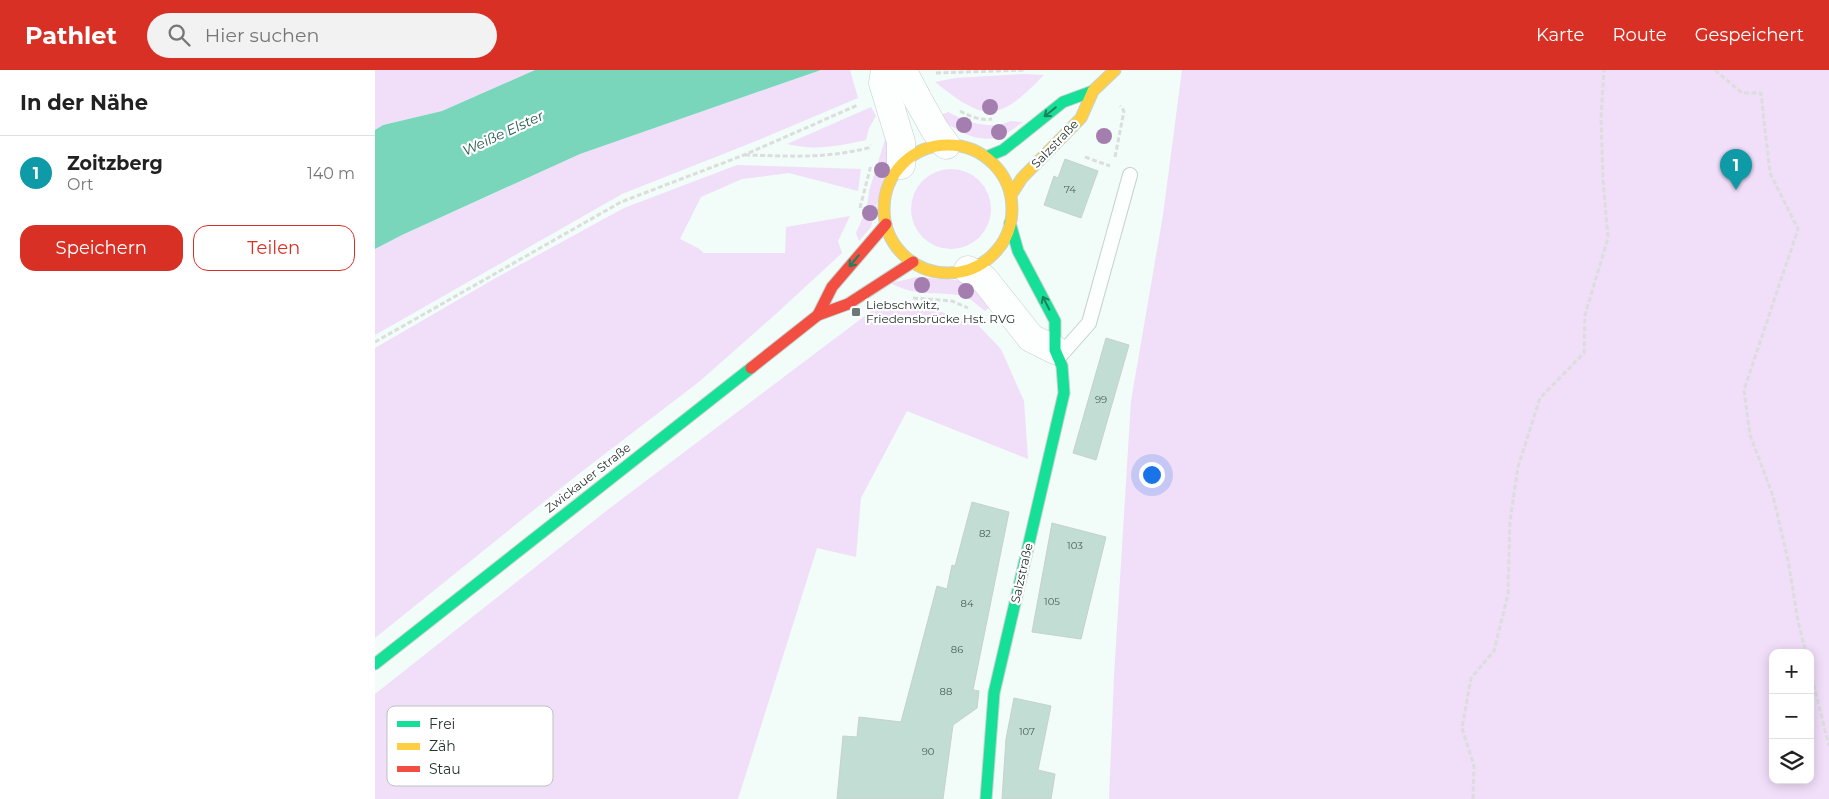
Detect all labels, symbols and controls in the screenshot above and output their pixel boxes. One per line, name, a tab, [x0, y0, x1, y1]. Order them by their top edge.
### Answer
search box	[147, 13, 497, 58]
text: Pathlet	[25, 21, 117, 50]
icon: search	[165, 21, 193, 49]
text: Hier suchen	[205, 24, 319, 47]
text: Karte	[1536, 24, 1584, 46]
text: Route	[1612, 24, 1667, 46]
text: Gespeichert	[1695, 24, 1804, 46]
text: In der Nähe	[20, 90, 148, 115]
water label: Weiße Elster	[459, 106, 547, 160]
one-way arrow	[1044, 106, 1057, 117]
street label: Salzstraße	[1028, 116, 1081, 171]
pin: 1	[1720, 149, 1752, 190]
text: Zoitzberg	[67, 152, 163, 175]
text: 1	[33, 164, 39, 183]
text: 140 m	[307, 164, 355, 183]
text: Ort	[67, 175, 94, 194]
house number: 74	[1064, 183, 1076, 196]
button: Speichern	[20, 225, 183, 271]
button: Teilen	[193, 225, 355, 271]
one-way arrow	[849, 254, 860, 267]
one-way arrow	[1041, 296, 1051, 311]
place label: Liebschwitz, Friedensbrücke Hst. RVG	[866, 297, 1015, 326]
marker: Liebschwitz, Friedensbrücke Hst. RVG	[850, 306, 862, 318]
house number: 99	[1095, 393, 1107, 406]
street label: Zwickauer Straße	[542, 440, 633, 516]
your location	[1139, 462, 1165, 488]
house number: 82	[979, 527, 991, 540]
house number: 103	[1067, 539, 1083, 552]
street label: Salzstraße	[1007, 541, 1036, 604]
house number: 105	[1044, 595, 1060, 608]
house number: 84	[961, 597, 974, 610]
house number: 86	[951, 643, 963, 656]
map controls	[1769, 649, 1814, 784]
button: +	[1769, 649, 1814, 694]
house number: 88	[940, 685, 952, 698]
button: −	[1769, 694, 1814, 739]
legend	[387, 706, 553, 786]
text: Frei	[429, 715, 455, 733]
house number: 107	[1019, 725, 1035, 738]
text: Zäh	[429, 737, 456, 755]
button: layers	[1769, 739, 1814, 784]
house number: 90	[922, 745, 935, 758]
text: Stau	[429, 760, 461, 778]

